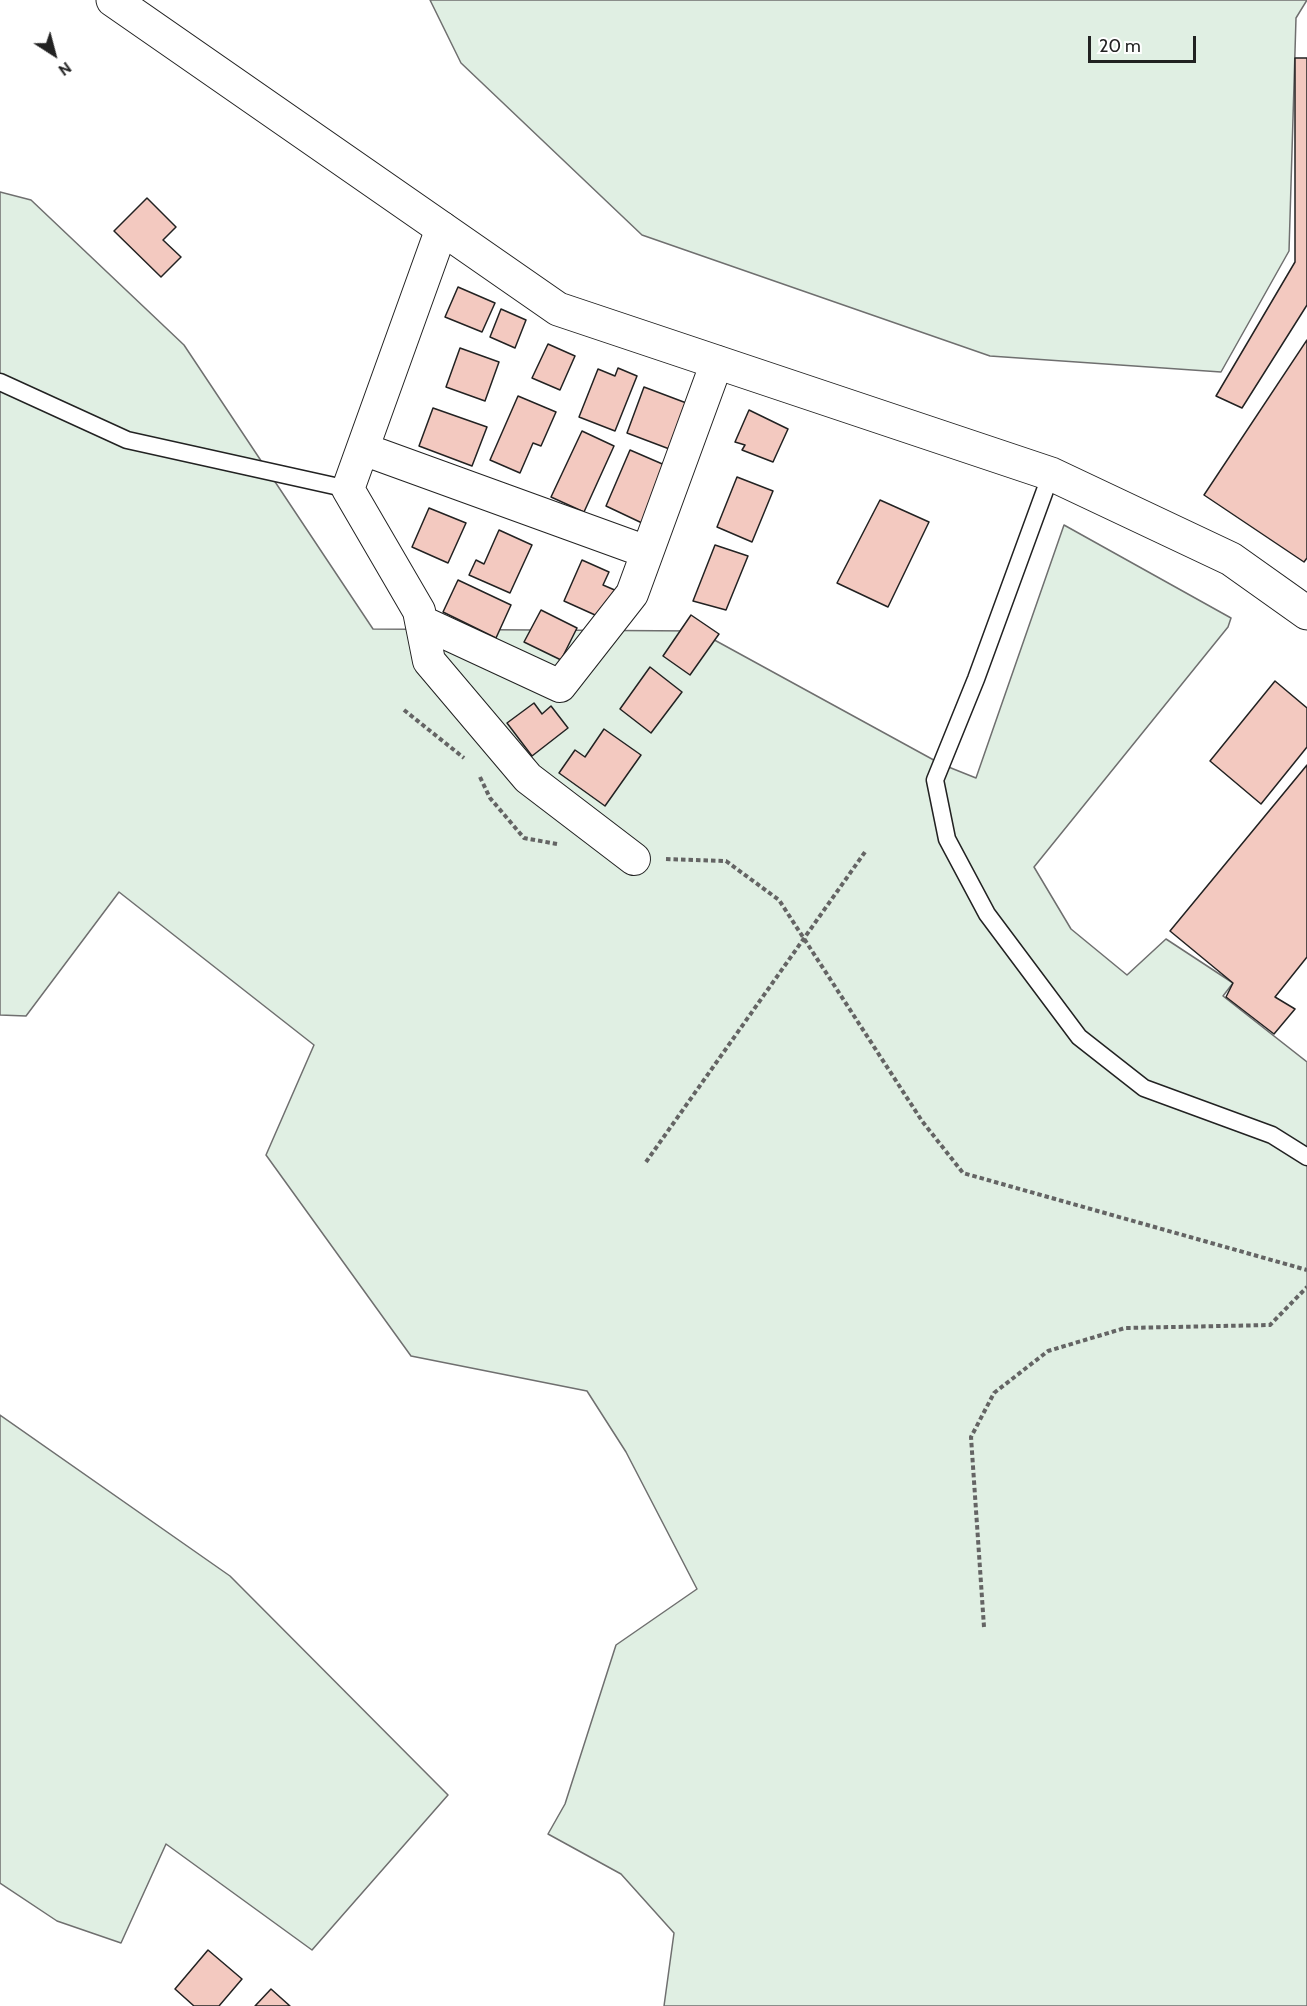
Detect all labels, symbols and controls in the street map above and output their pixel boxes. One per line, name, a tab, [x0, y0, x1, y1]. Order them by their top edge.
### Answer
north arrow	[24, 24, 84, 84]
scale bar	[1091, 24, 1199, 62]
text: 20 m	[1099, 35, 1141, 57]
text: N	[55, 58, 75, 80]

